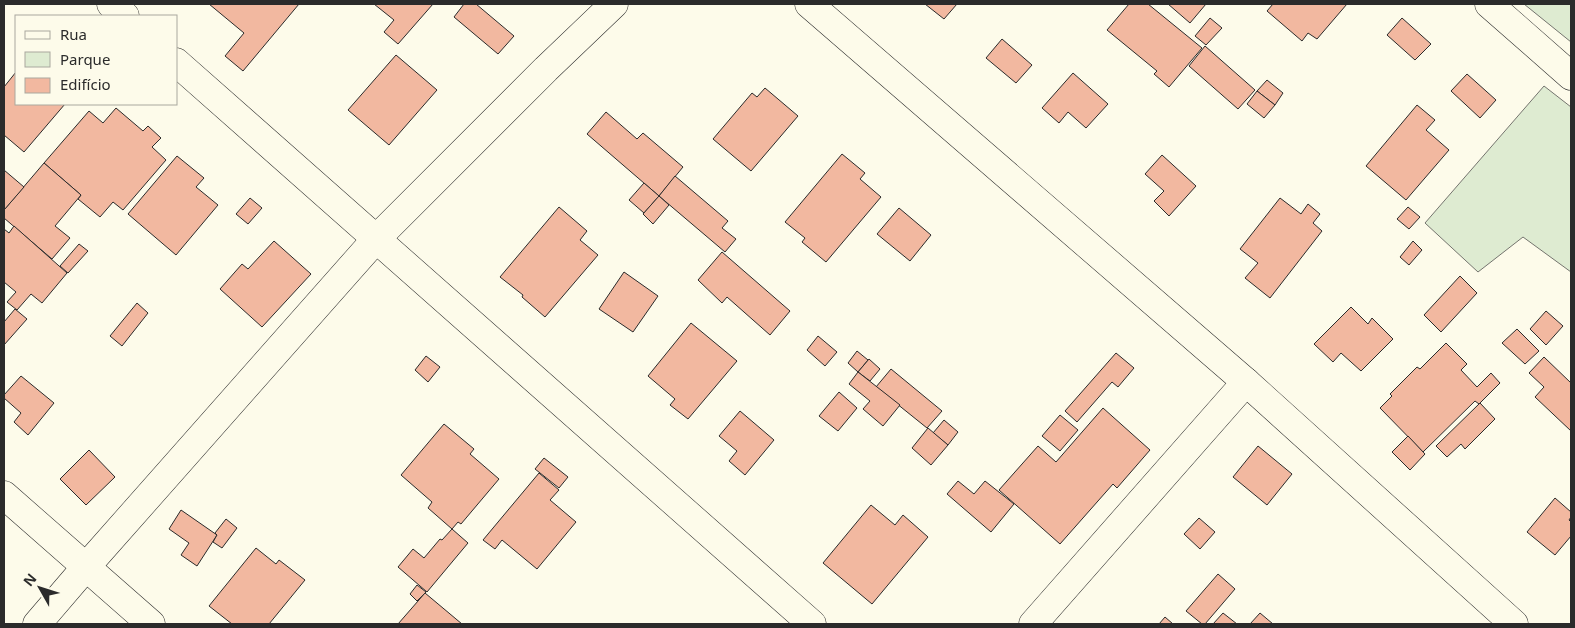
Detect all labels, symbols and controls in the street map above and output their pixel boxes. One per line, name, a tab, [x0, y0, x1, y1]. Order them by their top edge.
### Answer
legend	[15, 15, 178, 105]
text: Rua	[60, 24, 87, 44]
text: Parque	[60, 49, 110, 69]
text: Edifício	[60, 74, 111, 94]
north arrow	[15, 563, 65, 613]
text: N	[19, 569, 40, 590]

